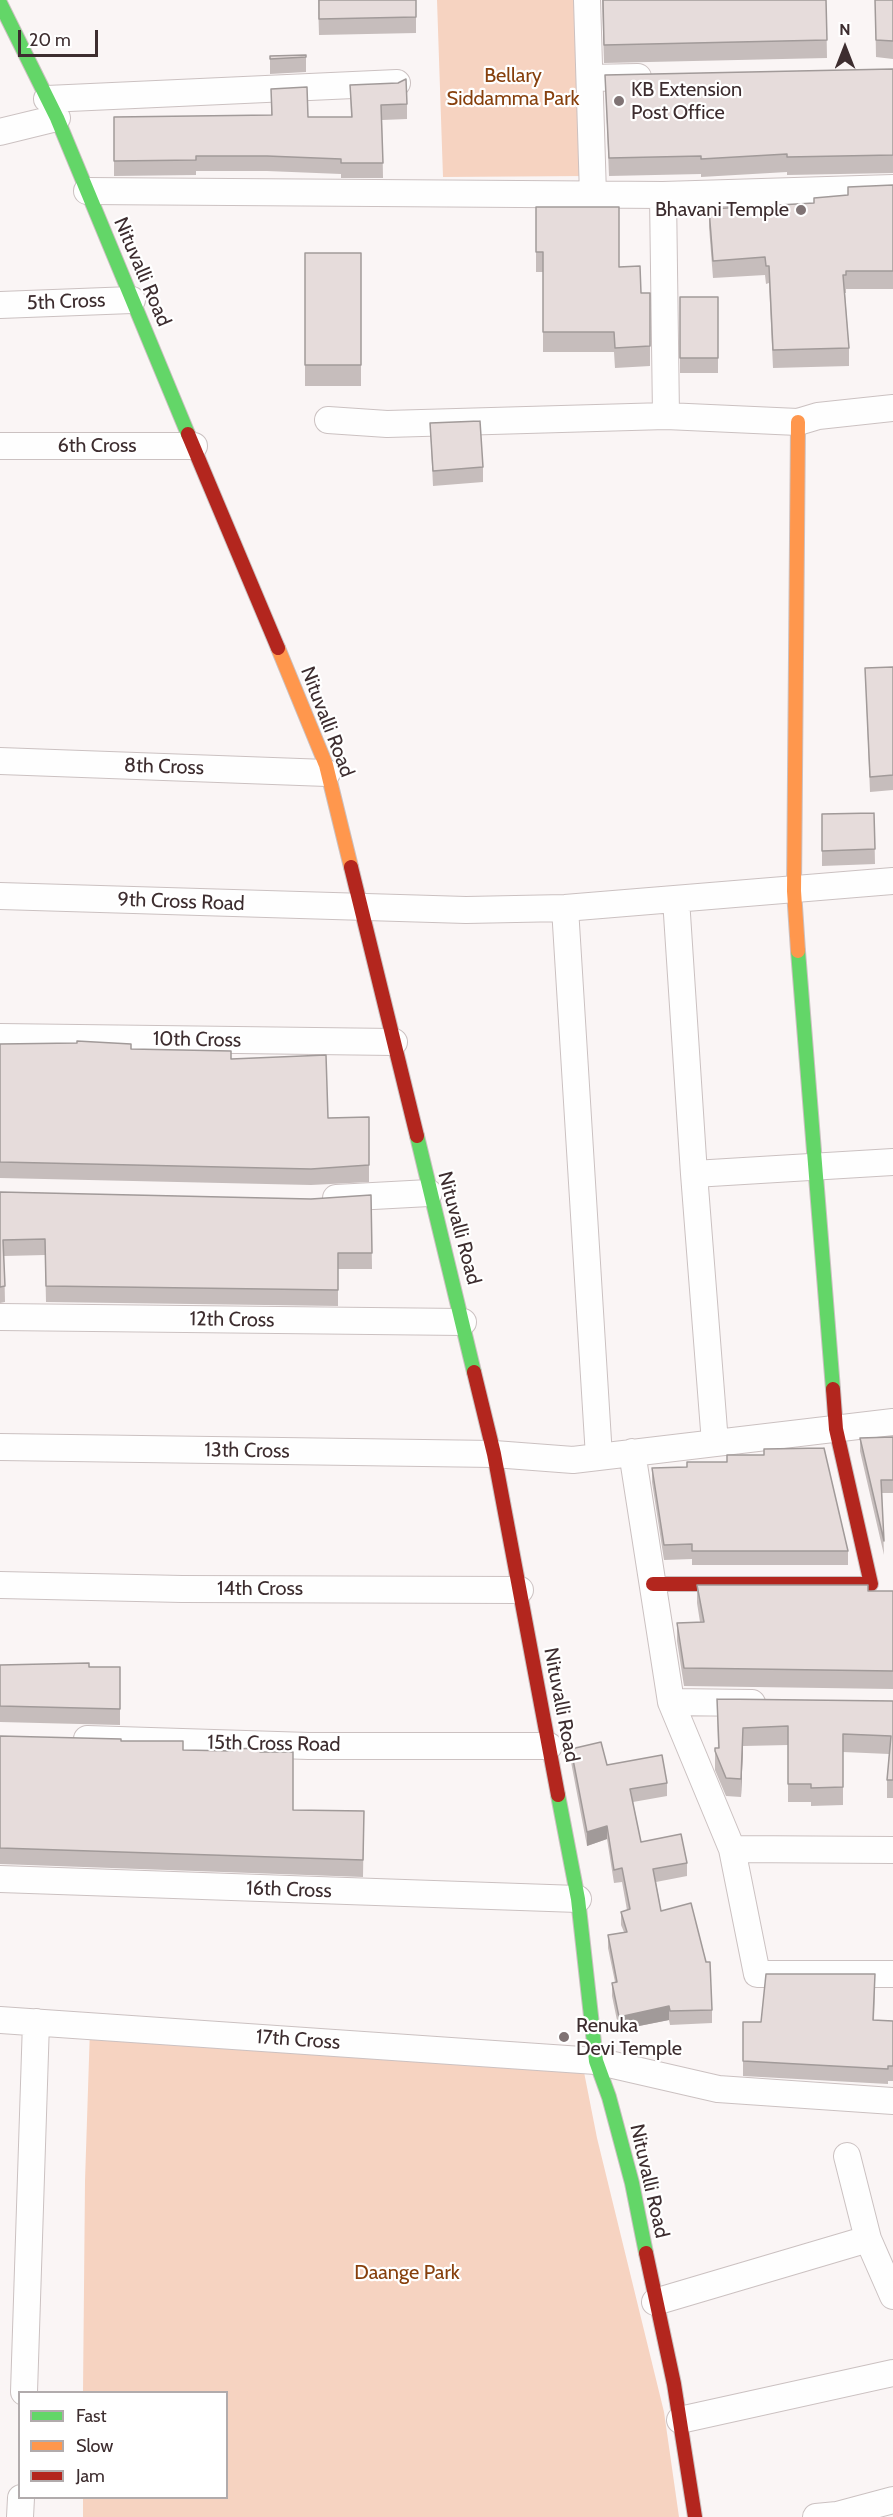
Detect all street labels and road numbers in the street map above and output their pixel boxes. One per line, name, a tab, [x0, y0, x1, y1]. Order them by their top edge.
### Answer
street label: Nituvalli Road	[108, 214, 176, 330]
street label: 5th Cross	[26, 289, 106, 315]
street label: 6th Cross	[57, 434, 137, 458]
street label: Nituvalli Road	[295, 663, 359, 781]
street label: 8th Cross	[124, 754, 204, 780]
street label: 9th Cross Road	[117, 888, 245, 916]
street label: 10th Cross	[153, 1027, 241, 1053]
street label: Nituvalli Road	[432, 1169, 486, 1287]
street label: 12th Cross	[189, 1307, 275, 1333]
street label: 13th Cross	[204, 1438, 290, 1464]
street label: 14th Cross	[217, 1577, 303, 1601]
street label: Nituvalli Road	[538, 1646, 584, 1764]
street label: 15th Cross Road	[207, 1731, 341, 1757]
street label: 16th Cross	[246, 1877, 332, 1903]
street label: 17th Cross	[255, 2025, 341, 2055]
street label: Nituvalli Road	[624, 2122, 674, 2240]

